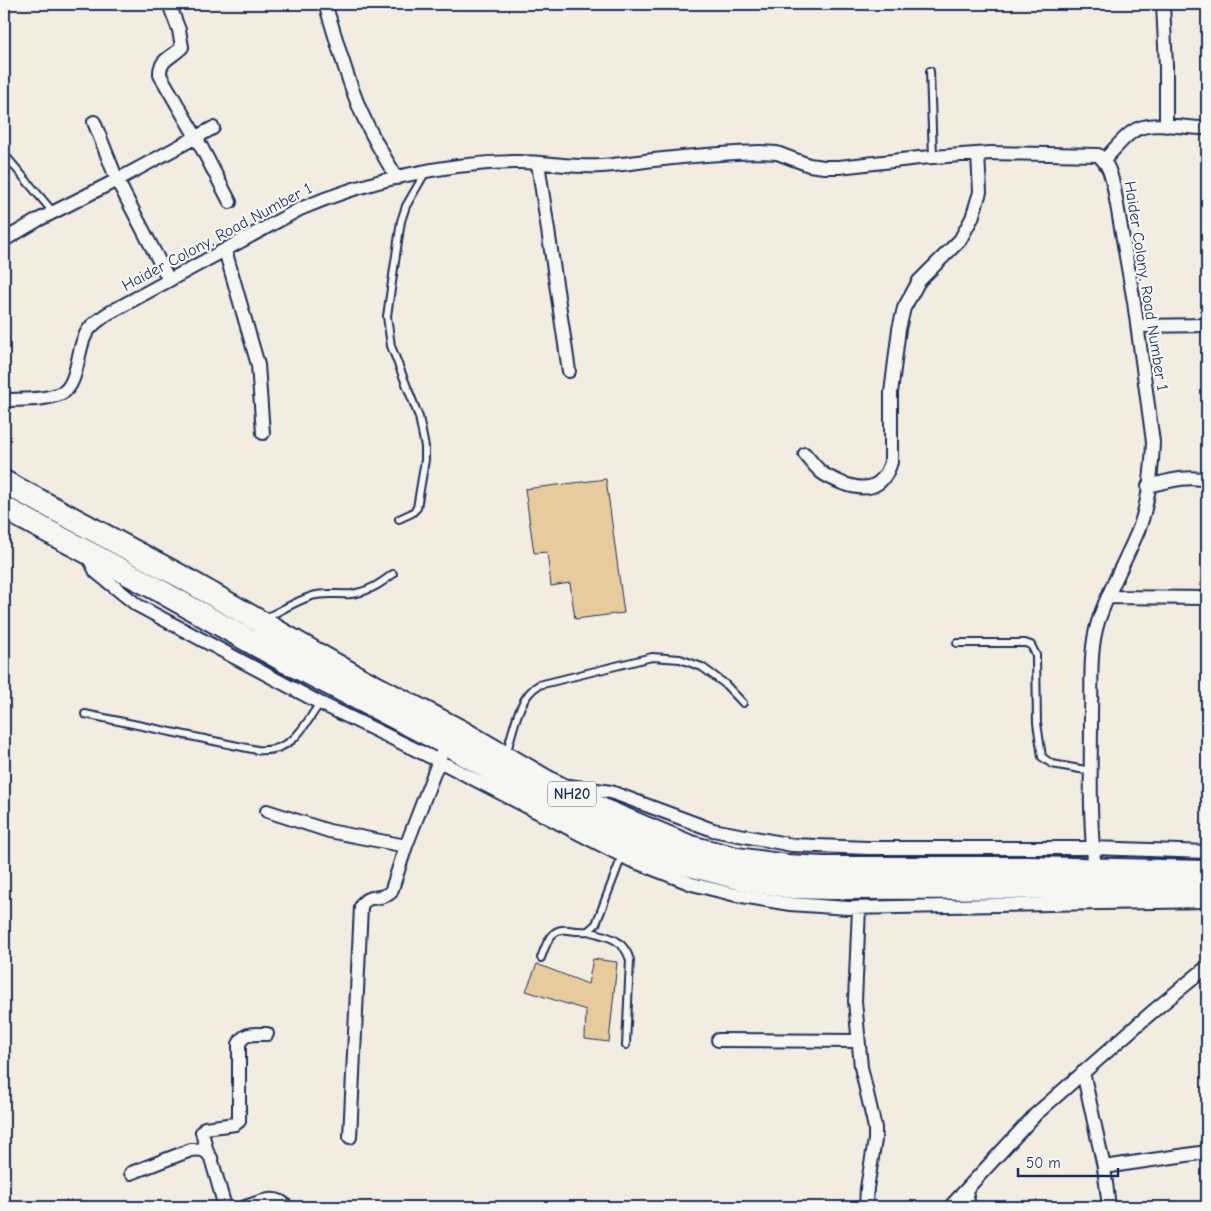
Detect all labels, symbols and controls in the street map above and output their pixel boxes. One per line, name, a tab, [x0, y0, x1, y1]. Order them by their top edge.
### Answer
street label: Haider Colony, Road Number 1	[119, 179, 315, 295]
street label: Haider Colony, Road Number 1	[1121, 180, 1171, 392]
road number: NH20	[548, 782, 596, 806]
scale bar	[1018, 1146, 1118, 1178]
text: 50 m	[1026, 1154, 1061, 1172]

